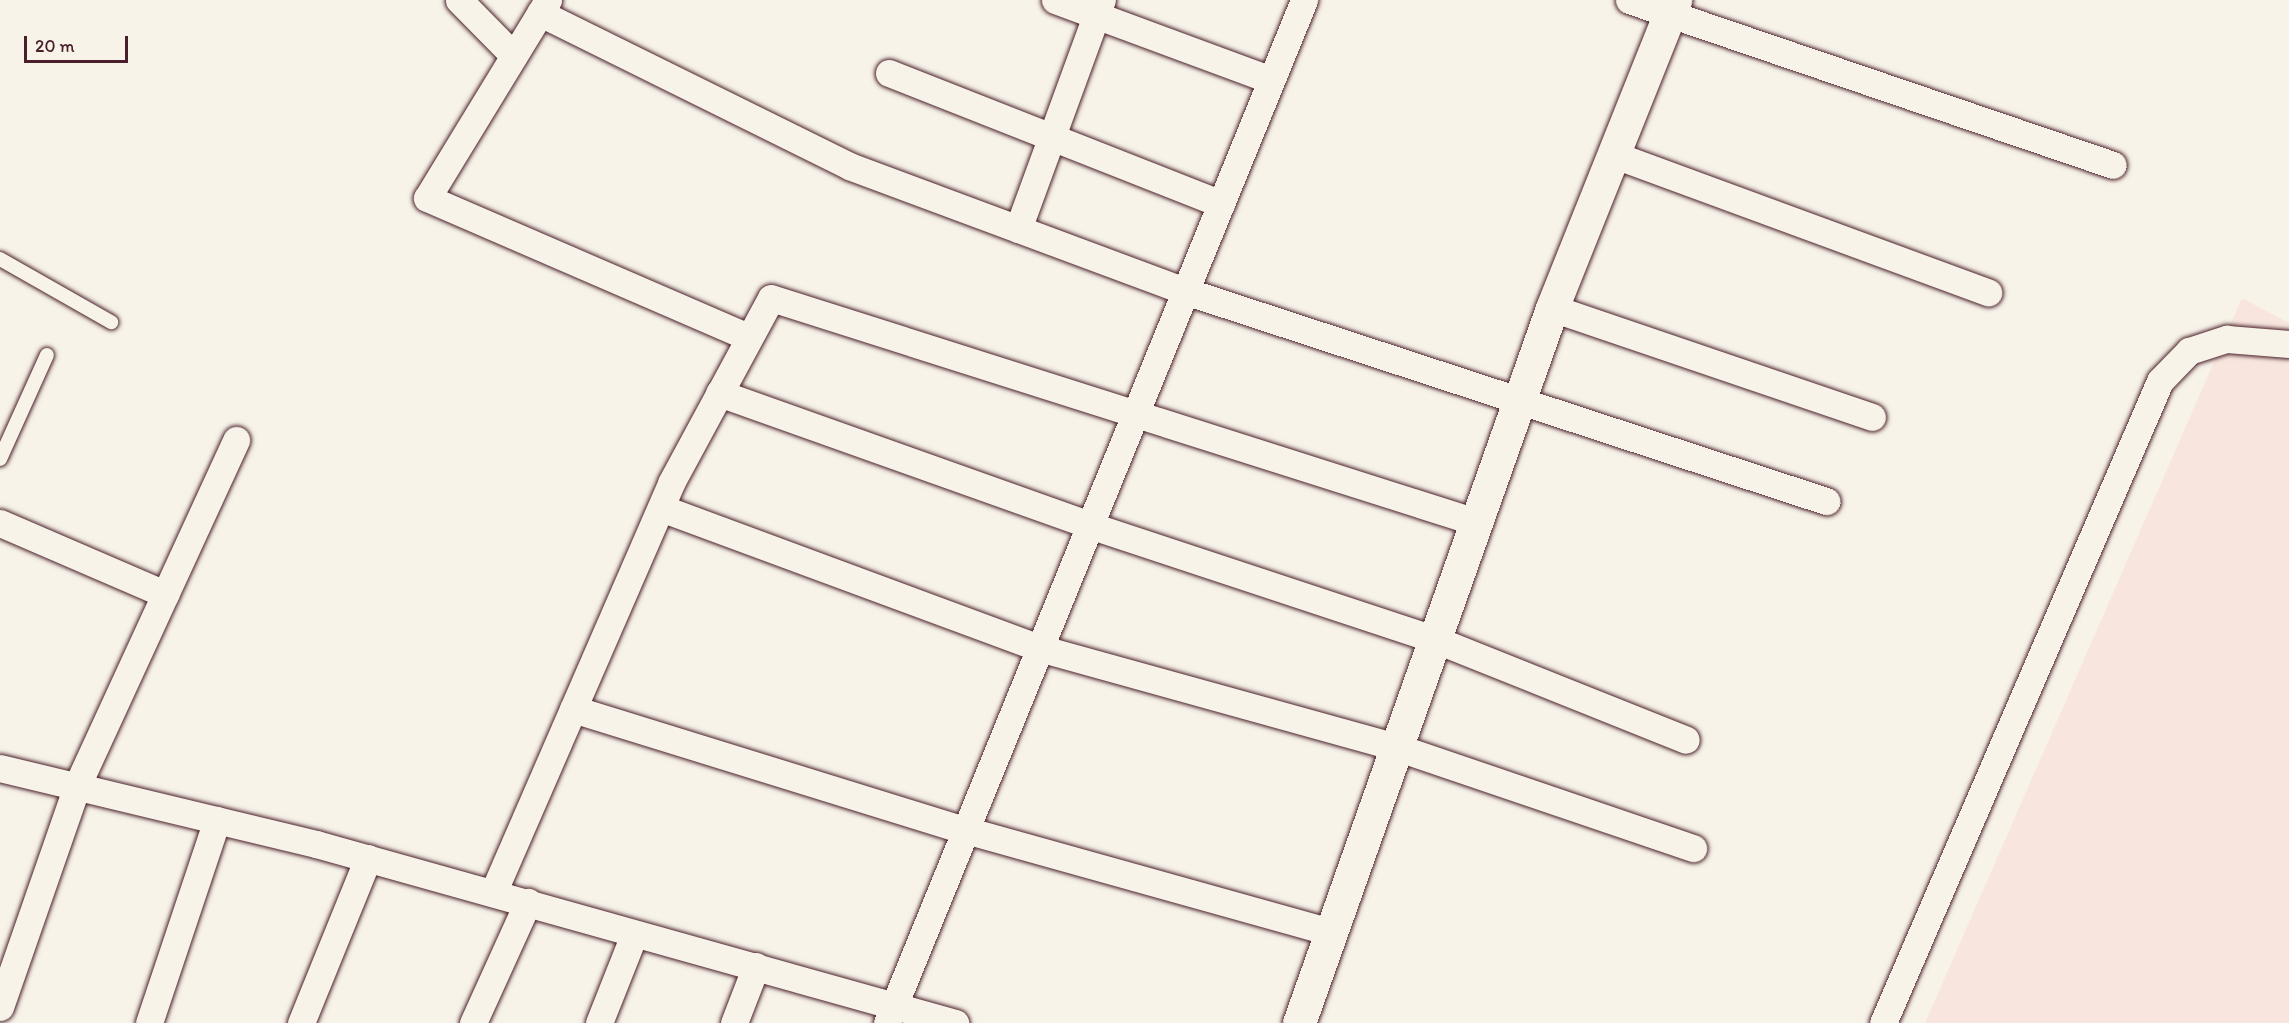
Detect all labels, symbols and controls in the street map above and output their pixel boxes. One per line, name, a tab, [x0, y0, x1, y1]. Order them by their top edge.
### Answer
scale bar	[27, 24, 130, 62]
text: 20 m	[35, 35, 75, 57]

